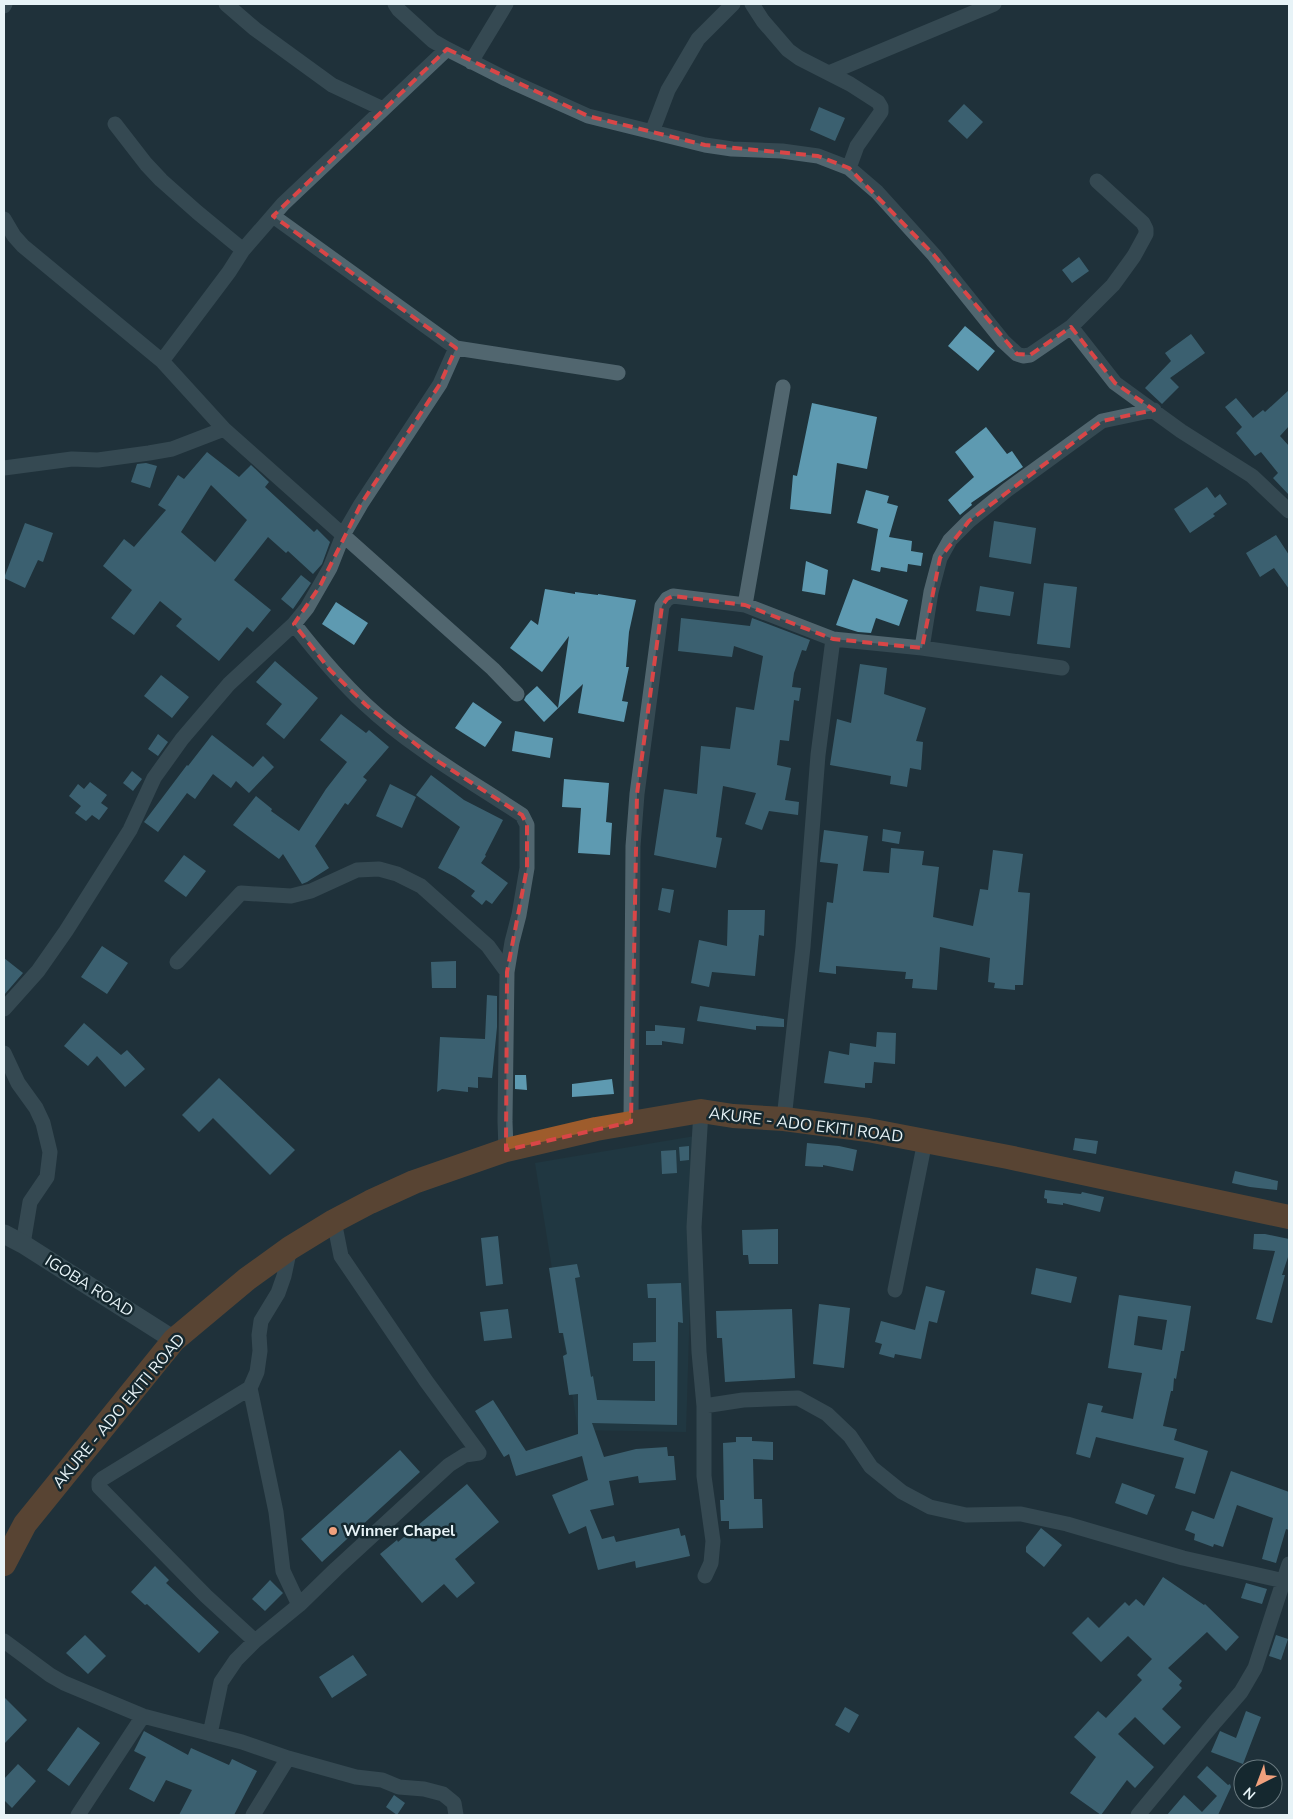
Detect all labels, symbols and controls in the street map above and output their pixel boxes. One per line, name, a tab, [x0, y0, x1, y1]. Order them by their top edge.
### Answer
street label: AKURE - ADO EKITI ROAD	[708, 1102, 904, 1148]
street label: IGOBA ROAD	[40, 1250, 138, 1322]
street label: AKURE - ADO EKITI ROAD	[48, 1329, 190, 1493]
place label: Winner Chapel	[343, 1520, 455, 1542]
marker: Winner Chapel	[327, 1525, 339, 1537]
north arrow	[1233, 1759, 1283, 1809]
text: N	[1239, 1783, 1260, 1804]

